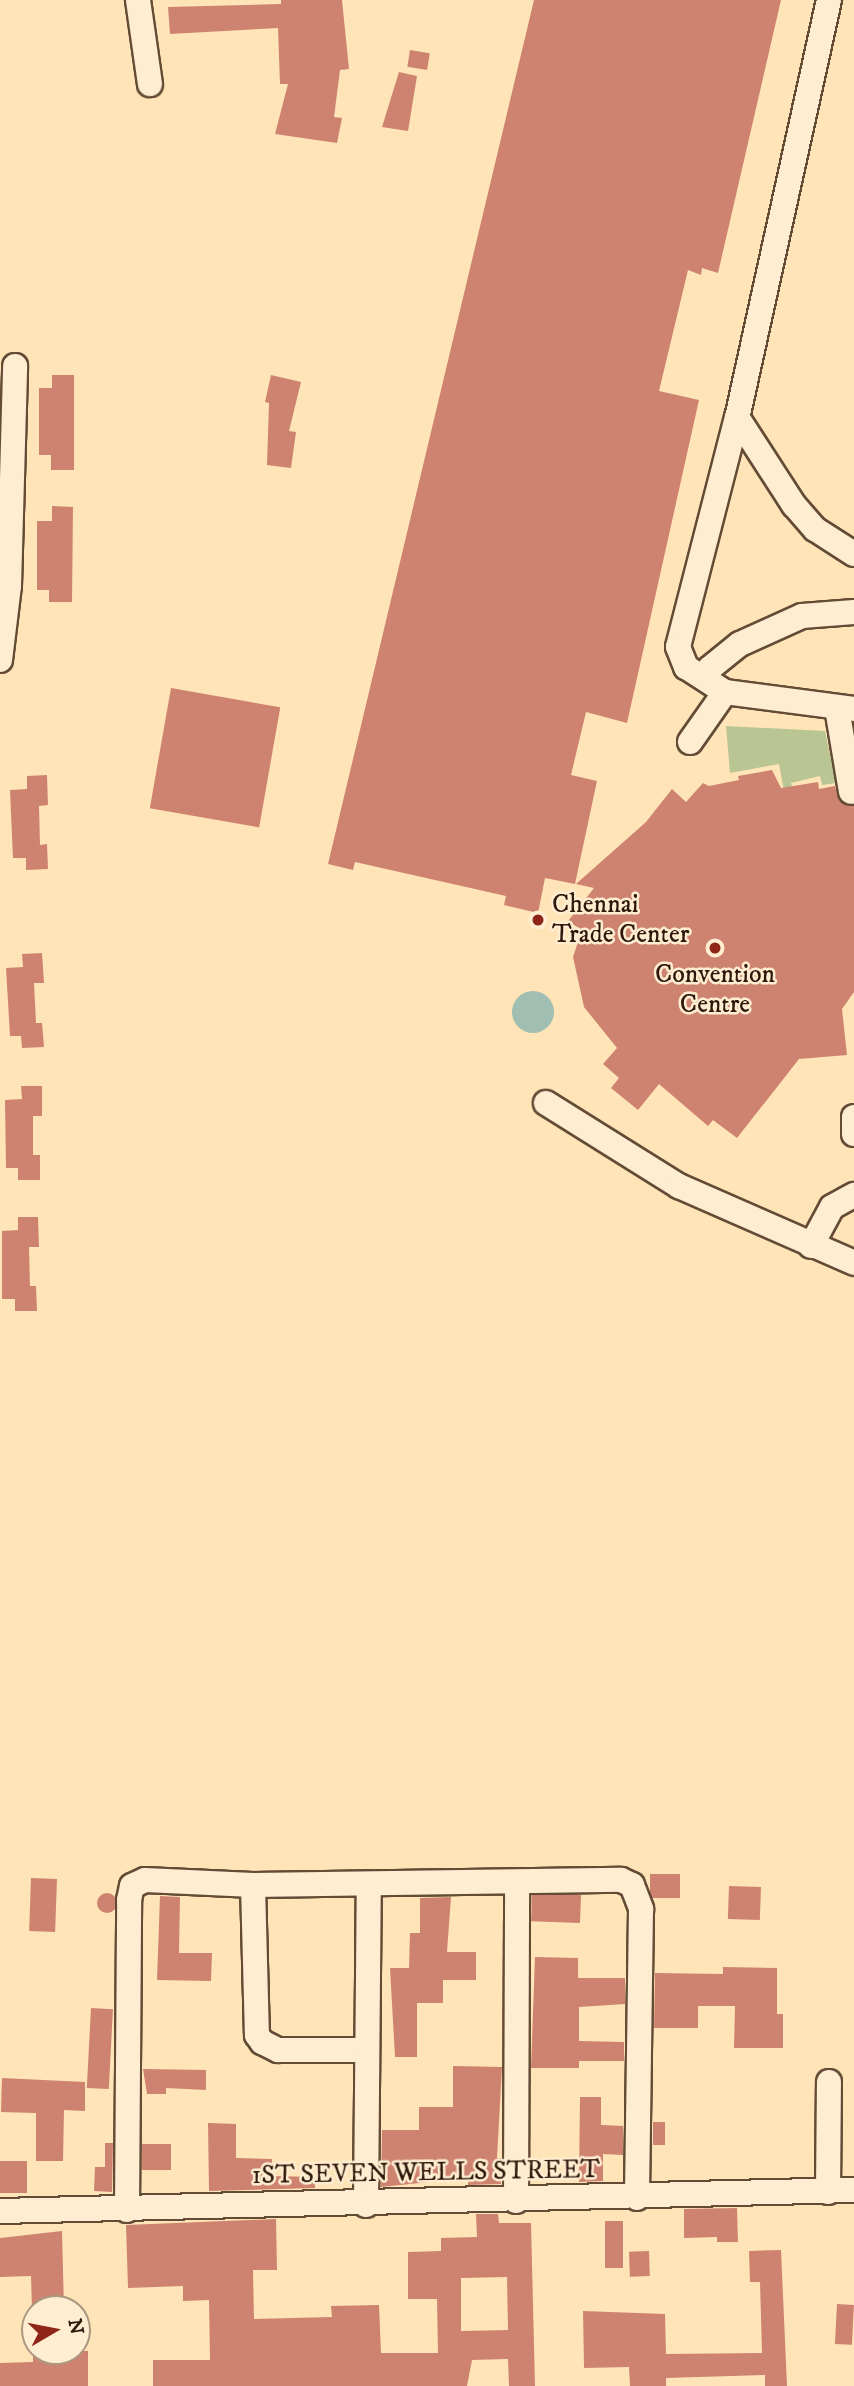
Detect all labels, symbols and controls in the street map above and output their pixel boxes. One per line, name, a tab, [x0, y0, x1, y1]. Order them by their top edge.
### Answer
place label: Chennai Trade Center	[552, 889, 689, 950]
marker: Chennai Trade Center	[530, 912, 546, 928]
marker: Convention Centre	[707, 940, 723, 956]
place label: Convention Centre	[655, 959, 775, 1020]
street label: 1ST SEVEN WELLS STREET	[252, 2154, 600, 2192]
north arrow	[21, 2295, 91, 2365]
text: N	[63, 2317, 88, 2336]

